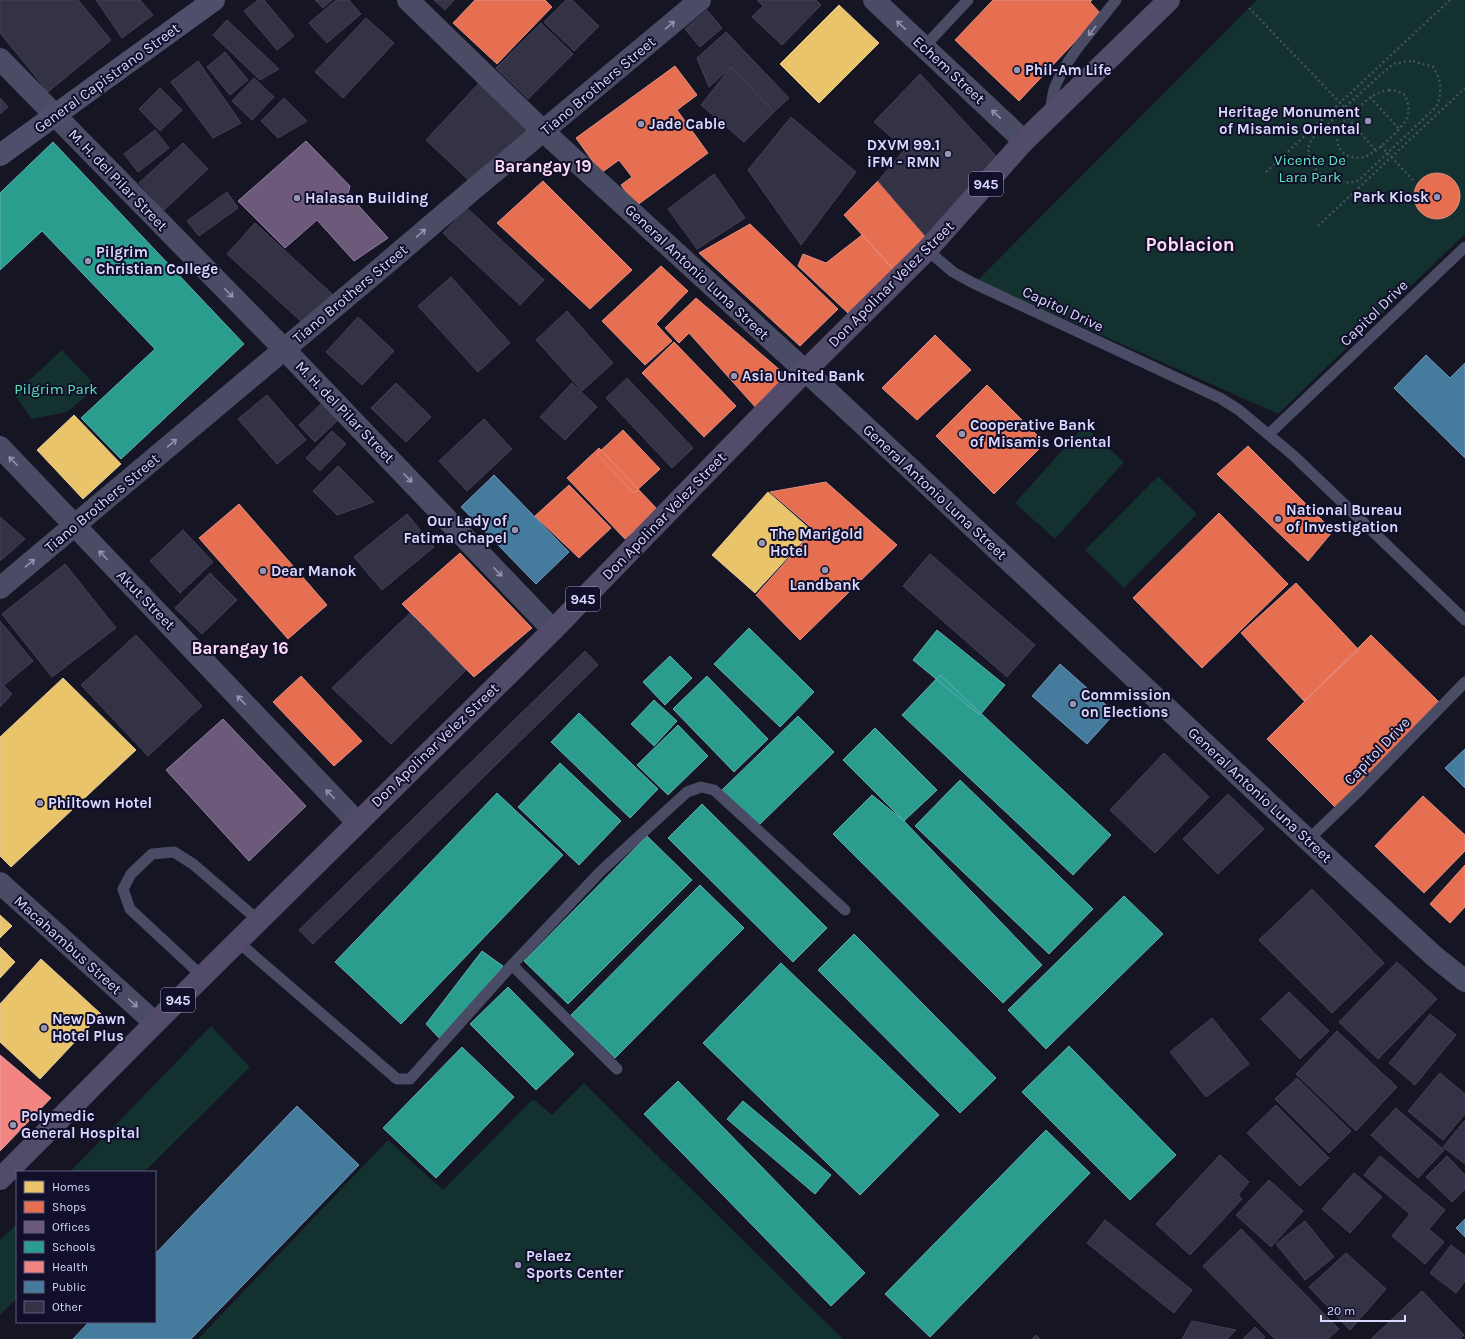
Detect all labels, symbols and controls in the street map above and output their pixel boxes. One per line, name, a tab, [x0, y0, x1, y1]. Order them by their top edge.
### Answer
street label: General Capistrano Street	[31, 19, 184, 137]
one-way arrow	[896, 20, 906, 30]
one-way arrow	[664, 21, 675, 30]
one-way arrow	[1087, 25, 1096, 36]
street label: Tiano Brothers Street	[537, 32, 659, 139]
street label: Echem Street	[909, 32, 989, 108]
place label: Phil-Am Life	[1025, 61, 1111, 79]
marker: Phil-Am Life	[1012, 65, 1022, 75]
place label: Heritage Monument of Misamis Oriental	[1218, 103, 1360, 138]
one-way arrow	[991, 109, 1001, 119]
place label: Jade Cable	[649, 115, 725, 133]
marker: Heritage Monument of Misamis Oriental	[1363, 116, 1373, 126]
marker: Jade Cable	[636, 119, 646, 129]
street label: M. H. del Pilar Street	[65, 125, 172, 235]
place label: DXVM 99.1 iFM - RMN	[867, 136, 940, 171]
marker: DXVM 99.1 iFM - RMN	[943, 149, 953, 159]
park label: Vicente De Lara Park	[1274, 151, 1346, 186]
district label: Barangay 19	[494, 156, 592, 176]
road number: 945	[969, 172, 1003, 196]
place label: Park Kiosk	[1353, 188, 1429, 206]
place label: Halasan Building	[305, 189, 429, 207]
marker: Park Kiosk	[1432, 192, 1442, 202]
marker: Halasan Building	[292, 193, 302, 203]
street label: General Antonio Luna Street	[621, 200, 773, 344]
street label: Don Apolinar Velez Street	[824, 217, 958, 351]
one-way arrow	[416, 229, 427, 238]
district label: Poblacion	[1145, 234, 1235, 256]
street label: Tiano Brothers Street	[289, 240, 411, 347]
place label: Pilgrim Christian College	[96, 243, 218, 278]
marker: Pilgrim Christian College	[83, 256, 93, 266]
street label: Capitol Drive	[1336, 276, 1412, 350]
street label: Capitol Drive	[1020, 282, 1106, 336]
one-way arrow	[224, 288, 234, 298]
street label: M. H. del Pilar Street	[292, 357, 399, 467]
place label: Asia United Bank	[742, 367, 865, 385]
marker: Asia United Bank	[729, 371, 739, 381]
park label: Pilgrim Park	[14, 380, 98, 398]
place label: Cooperative Bank of Misamis Oriental	[970, 416, 1111, 451]
street label: General Antonio Luna Street	[859, 420, 1011, 564]
marker: Cooperative Bank of Misamis Oriental	[957, 429, 967, 439]
one-way arrow	[167, 439, 178, 448]
street label: Don Apolinar Velez Street	[598, 448, 730, 584]
street label: Tiano Brothers Street	[41, 449, 163, 556]
one-way arrow	[8, 456, 18, 466]
one-way arrow	[403, 473, 413, 483]
place label: National Bureau of Investigation	[1286, 501, 1402, 536]
place label: Our Lady of Fatima Chapel	[403, 512, 507, 547]
marker: National Bureau of Investigation	[1273, 514, 1283, 524]
marker: Our Lady of Fatima Chapel	[510, 525, 520, 535]
place label: The Marigold Hotel	[770, 525, 863, 560]
marker: The Marigold Hotel	[757, 538, 767, 548]
one-way arrow	[98, 550, 108, 560]
one-way arrow	[24, 559, 34, 568]
place label: Dear Manok	[271, 562, 356, 580]
marker: Landbank	[820, 565, 830, 575]
street label: Akut Street	[113, 566, 179, 634]
marker: Dear Manok	[258, 566, 268, 576]
one-way arrow	[493, 567, 503, 577]
place label: Landbank	[790, 576, 861, 594]
road number: 945	[566, 587, 600, 611]
district label: Barangay 16	[191, 638, 289, 658]
street label: Don Apolinar Velez Street	[367, 679, 503, 811]
place label: Commission on Elections	[1081, 686, 1171, 721]
one-way arrow	[236, 695, 246, 705]
marker: Commission on Elections	[1068, 699, 1078, 709]
street label: Capitol Drive	[1340, 713, 1414, 789]
street label: General Antonio Luna Street	[1184, 723, 1336, 867]
one-way arrow	[326, 789, 335, 799]
place label: Philtown Hotel	[48, 794, 152, 812]
marker: Philtown Hotel	[35, 798, 45, 808]
street label: Macahambus Street	[10, 892, 126, 998]
road number: 945	[161, 988, 195, 1012]
one-way arrow	[128, 998, 138, 1008]
place label: New Dawn Hotel Plus	[52, 1010, 126, 1045]
marker: New Dawn Hotel Plus	[39, 1023, 49, 1033]
place label: Polymedic General Hospital	[21, 1107, 140, 1142]
marker: Polymedic General Hospital	[8, 1120, 18, 1130]
legend	[16, 1171, 156, 1323]
text: Homes	[52, 1180, 90, 1194]
text: Shops	[52, 1200, 86, 1214]
text: Offices	[52, 1220, 90, 1234]
text: Schools	[52, 1240, 95, 1254]
place label: Pelaez Sports Center	[526, 1247, 623, 1282]
text: Health	[52, 1260, 88, 1274]
marker: Pelaez Sports Center	[513, 1260, 523, 1270]
text: Public	[52, 1280, 86, 1294]
scale bar	[1321, 1297, 1405, 1323]
text: Other	[52, 1300, 83, 1314]
text: 20 m	[1327, 1304, 1355, 1318]

